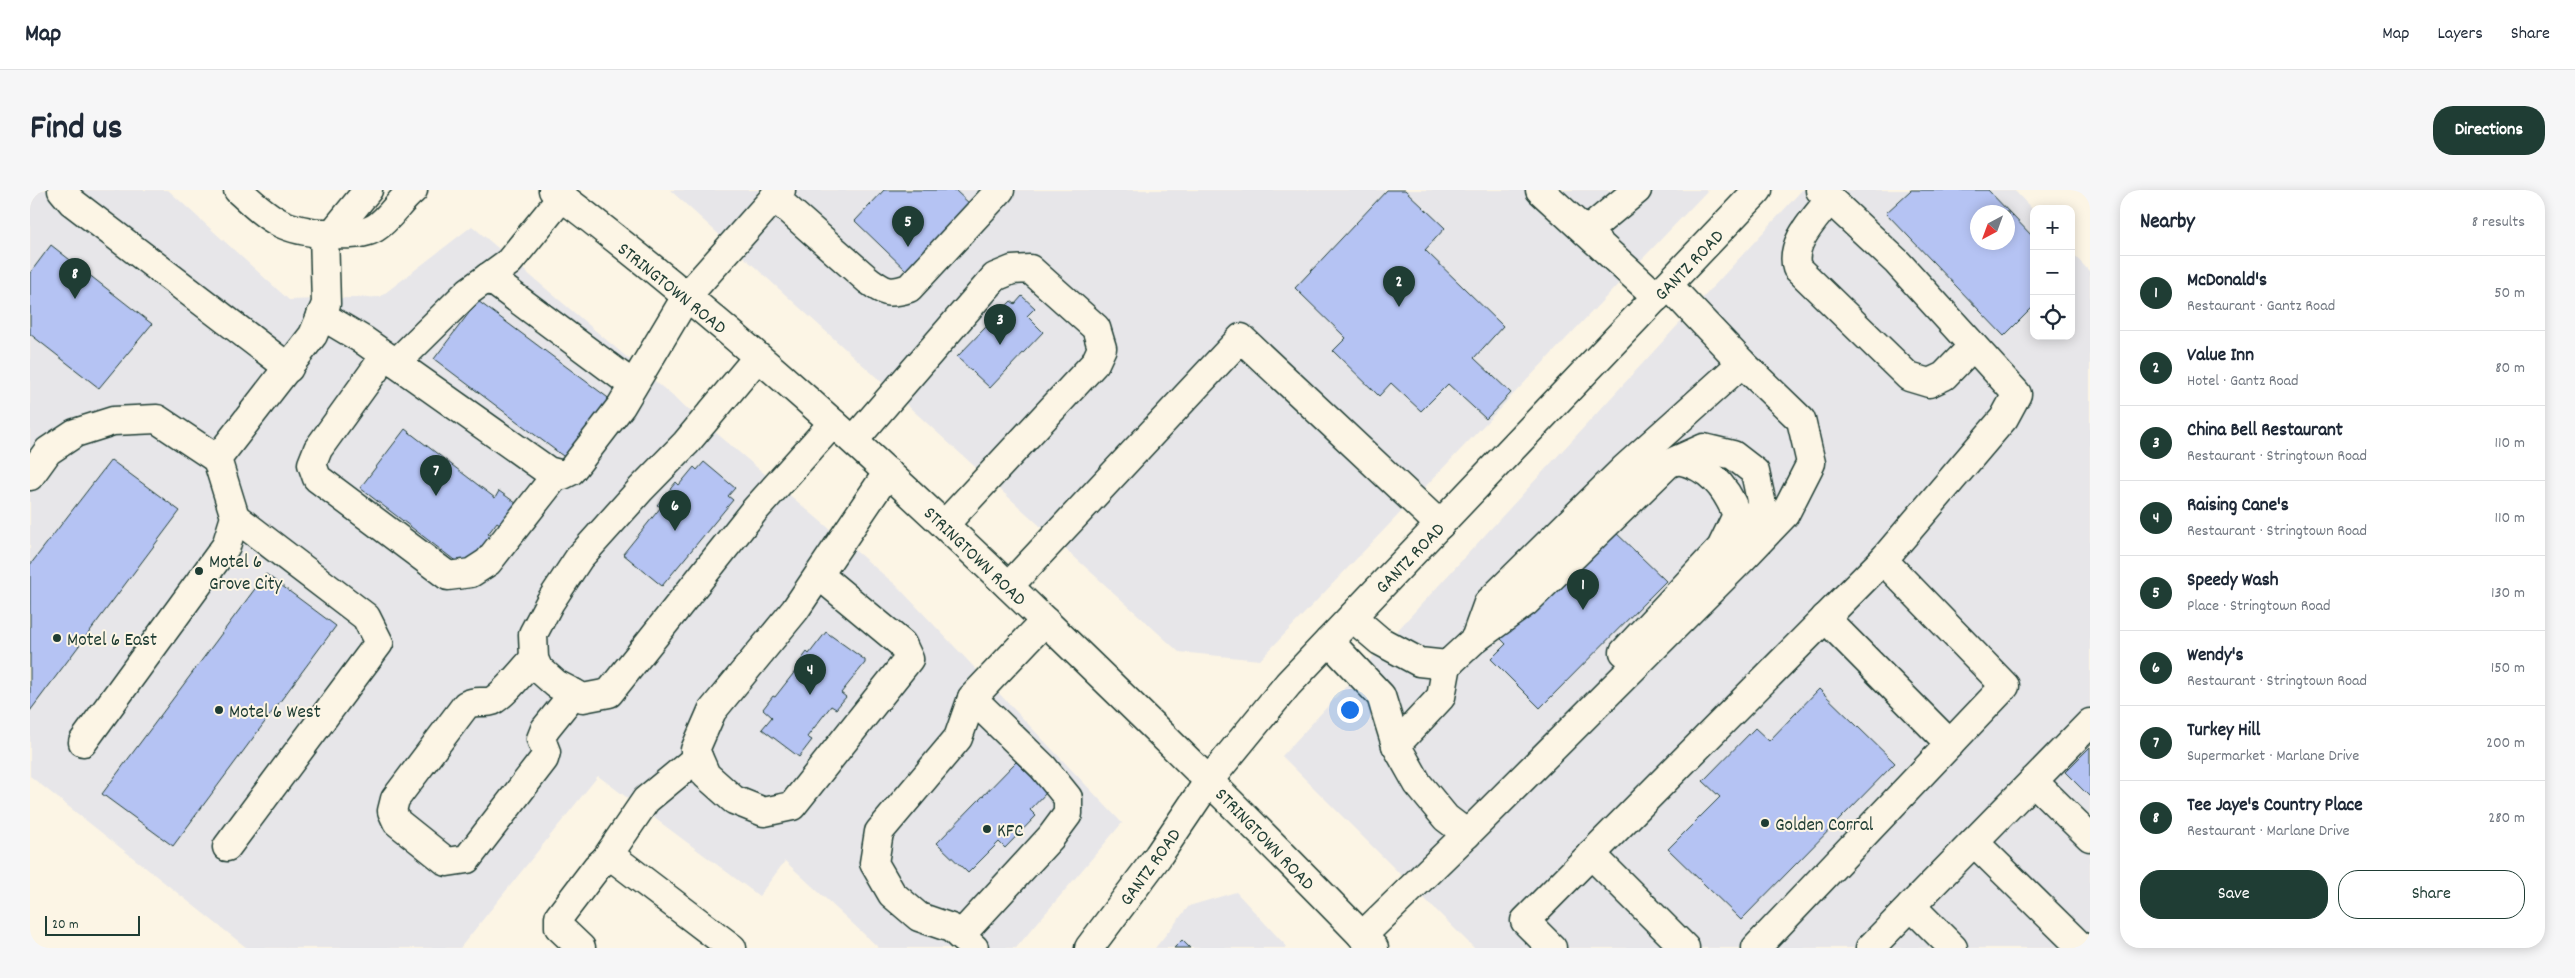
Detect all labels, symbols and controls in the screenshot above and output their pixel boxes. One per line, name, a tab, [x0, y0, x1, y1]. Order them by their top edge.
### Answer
text: Map	[25, 18, 61, 52]
text: Map	[2382, 22, 2409, 47]
text: Layers	[2437, 22, 2483, 47]
text: Share	[2511, 22, 2550, 47]
text: Find us	[30, 105, 122, 155]
button: Directions	[2433, 106, 2545, 155]
north arrow	[1970, 205, 2015, 250]
map controls	[2030, 205, 2075, 340]
button: +	[2030, 205, 2075, 250]
pin: 5	[892, 206, 924, 247]
text: Nearby	[2140, 208, 2195, 238]
text: 8 results	[2472, 211, 2525, 234]
street label: GANTZ ROAD	[1650, 225, 1732, 308]
street label: STRINGTOWN ROAD	[610, 237, 731, 342]
button: −	[2030, 250, 2075, 295]
pin: 8	[59, 258, 91, 299]
pin: 2	[1383, 266, 1415, 307]
text: McDonald's	[2187, 268, 2267, 295]
text: 1	[2154, 282, 2158, 305]
text: 50 m	[2494, 282, 2525, 305]
button: locate	[2030, 295, 2075, 340]
text: Restaurant · Gantz Road	[2187, 295, 2335, 318]
pin: 3	[984, 304, 1016, 345]
text: Value Inn	[2187, 343, 2254, 370]
text: 2	[2153, 357, 2160, 380]
text: 80 m	[2495, 357, 2525, 380]
text: Hotel · Gantz Road	[2187, 370, 2299, 393]
text: China Bell Restaurant	[2187, 418, 2343, 445]
text: 3	[2152, 432, 2160, 455]
text: 110 m	[2495, 432, 2525, 455]
text: Restaurant · Stringtown Road	[2187, 445, 2367, 468]
pin: 7	[420, 455, 452, 496]
pin: 6	[659, 490, 691, 531]
text: Raising Cane's	[2187, 493, 2289, 520]
street label: STRINGTOWN ROAD	[916, 501, 1031, 614]
text: 4	[2153, 507, 2159, 530]
text: 110 m	[2495, 507, 2525, 530]
street label: GANTZ ROAD	[1371, 518, 1453, 601]
text: Restaurant · Stringtown Road	[2187, 520, 2367, 543]
place label: Motel 6 Grove City	[209, 550, 283, 599]
marker: Motel 6 Grove City	[193, 565, 205, 577]
text: Speedy Wash	[2187, 568, 2278, 595]
pin: 1	[1567, 569, 1599, 610]
text: 5	[2152, 582, 2160, 605]
text: 130 m	[2491, 582, 2525, 605]
text: Place · Stringtown Road	[2187, 595, 2331, 618]
place label: Motel 6 East	[67, 628, 157, 655]
marker: Motel 6 East	[51, 632, 63, 644]
text: Wendy's	[2187, 643, 2243, 670]
pin: 4	[794, 654, 826, 695]
text: 6	[2152, 657, 2160, 680]
text: 150 m	[2491, 657, 2525, 680]
text: Restaurant · Stringtown Road	[2187, 670, 2367, 693]
your location	[1337, 697, 1363, 723]
place label: Motel 6 West	[229, 700, 321, 727]
marker: Motel 6 West	[213, 704, 225, 716]
text: Turkey Hill	[2187, 718, 2260, 745]
text: 7	[2153, 732, 2159, 755]
text: 200 m	[2486, 732, 2525, 755]
text: Supermarket · Marlane Drive	[2187, 745, 2359, 768]
street label: STRINGTOWN ROAD	[1207, 783, 1320, 898]
text: Tee Jaye's Country Place	[2187, 793, 2363, 820]
text: 8	[2153, 807, 2159, 830]
text: 280 m	[2488, 807, 2525, 830]
place label: Golden Corral	[1775, 813, 1874, 840]
marker: Golden Corral	[1759, 817, 1771, 829]
place label: KFC	[997, 819, 1024, 846]
text: Restaurant · Marlane Drive	[2187, 820, 2350, 843]
marker: KFC	[981, 823, 993, 835]
street label: GANTZ ROAD	[1114, 824, 1189, 912]
button: Save	[2140, 870, 2328, 919]
button: Share	[2338, 870, 2525, 919]
scale bar	[45, 913, 140, 936]
text: 20 m	[52, 915, 79, 935]

